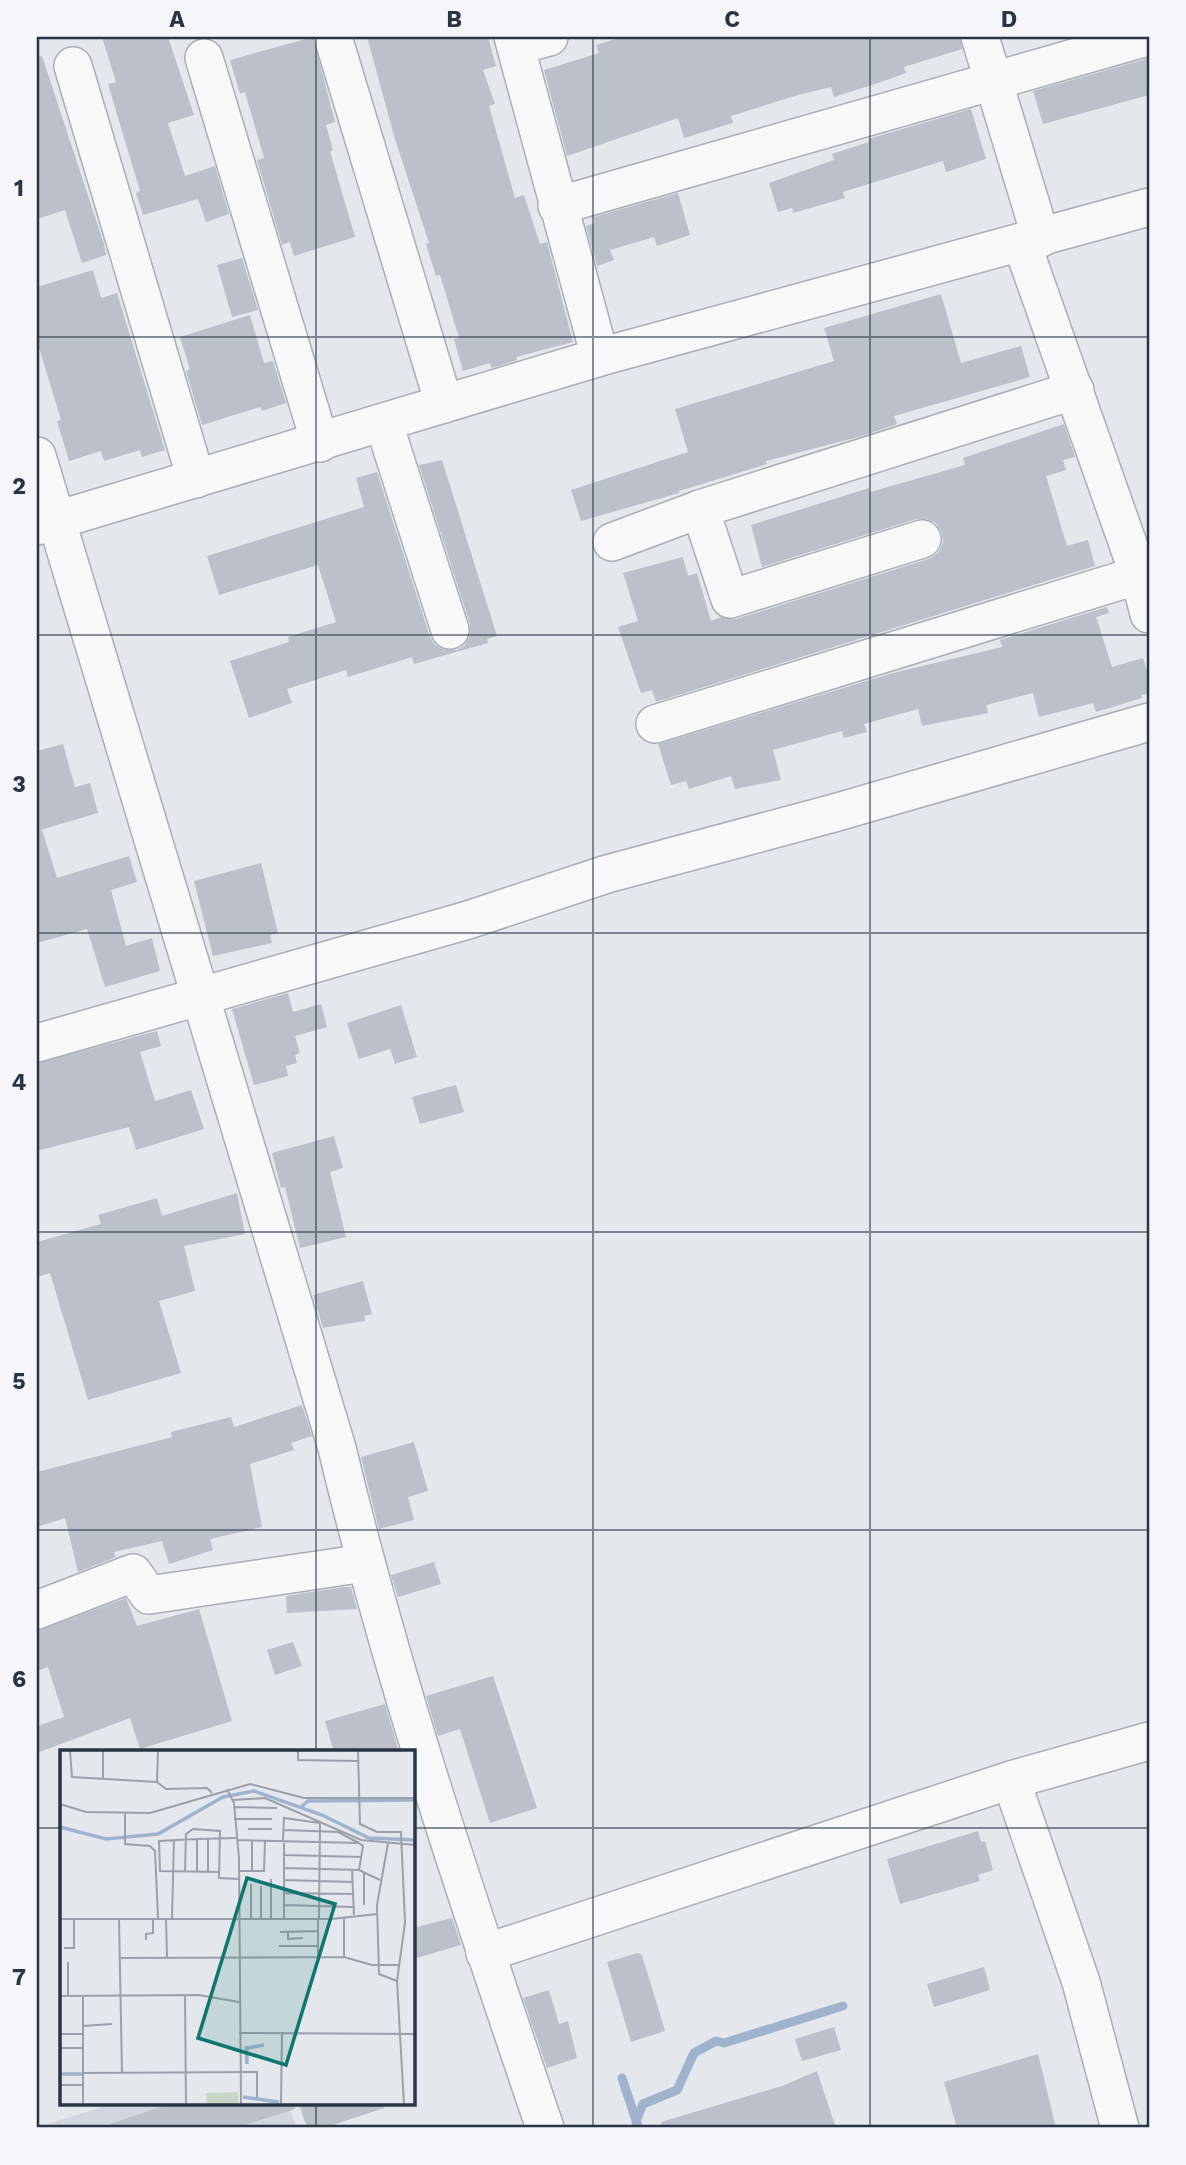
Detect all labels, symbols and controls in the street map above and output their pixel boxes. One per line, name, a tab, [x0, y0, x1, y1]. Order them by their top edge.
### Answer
text: A	[169, 6, 185, 33]
text: B	[446, 6, 462, 33]
text: C	[724, 6, 740, 33]
text: D	[1001, 6, 1017, 33]
text: 1	[14, 175, 24, 202]
text: 2	[12, 473, 26, 500]
text: 3	[12, 771, 26, 798]
text: 4	[12, 1069, 27, 1096]
text: 5	[12, 1368, 26, 1395]
text: 6	[12, 1666, 26, 1693]
inset map	[60, 1750, 415, 2106]
text: 7	[12, 1964, 26, 1991]

